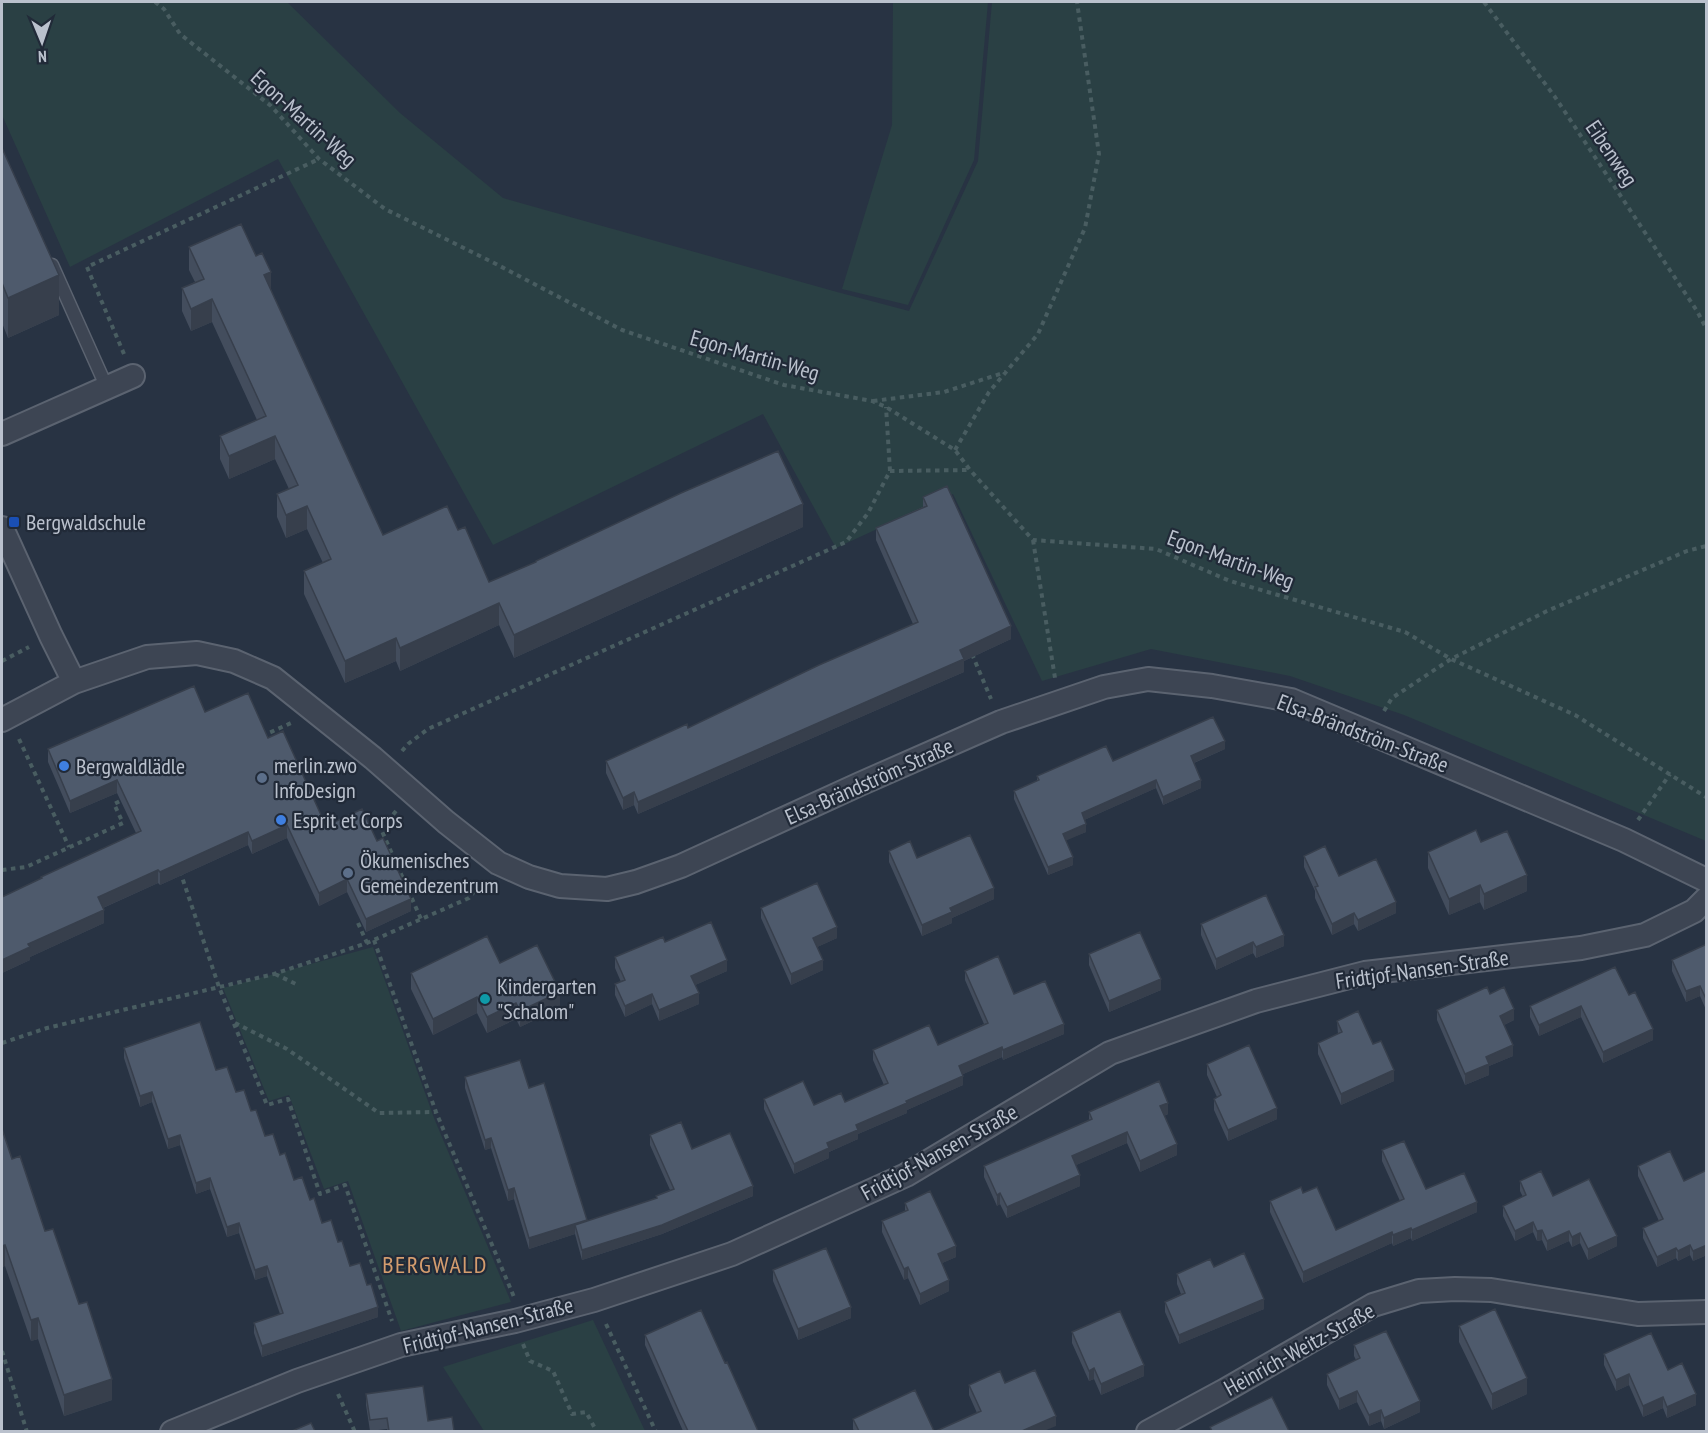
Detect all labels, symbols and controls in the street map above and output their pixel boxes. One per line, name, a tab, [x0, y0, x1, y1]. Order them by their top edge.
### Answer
north arrow	[12, 12, 72, 72]
text: N	[38, 47, 47, 67]
street label: Egon-Martin-Weg	[245, 63, 363, 173]
street label: Eibenweg	[1580, 115, 1644, 191]
street label: Egon-Martin-Weg	[687, 323, 823, 387]
place label: Bergwaldschule	[26, 508, 146, 536]
marker: Bergwaldschule	[7, 515, 21, 529]
street label: Egon-Martin-Weg	[1164, 523, 1298, 595]
street label: Elsa-Brändström-Straße	[1273, 687, 1453, 779]
street label: Elsa-Brändström-Straße	[780, 731, 958, 831]
place label: merlin.zwo InfoDesign	[274, 751, 357, 804]
place label: Bergwaldlädle	[76, 752, 185, 780]
marker: Bergwaldlädle	[57, 759, 71, 773]
marker: merlin.zwo InfoDesign	[255, 771, 269, 785]
place label: Esprit et Corps	[293, 806, 403, 834]
marker: Esprit et Corps	[274, 813, 288, 827]
place label: Ökumenisches Gemeindezentrum	[360, 846, 499, 899]
marker: Ökumenisches Gemeindezentrum	[341, 866, 355, 880]
street label: Fridtjof-Nansen-Straße	[1334, 943, 1510, 995]
place label: Kindergarten "Schalom"	[497, 972, 596, 1025]
marker: Kindergarten "Schalom"	[478, 992, 492, 1006]
street label: Fridtjof-Nansen-Straße	[856, 1097, 1022, 1207]
district label: BERGWALD	[382, 1249, 488, 1280]
street label: Fridtjof-Nansen-Straße	[400, 1290, 576, 1360]
street label: Heinrich-Weitz-Straße	[1219, 1296, 1379, 1402]

